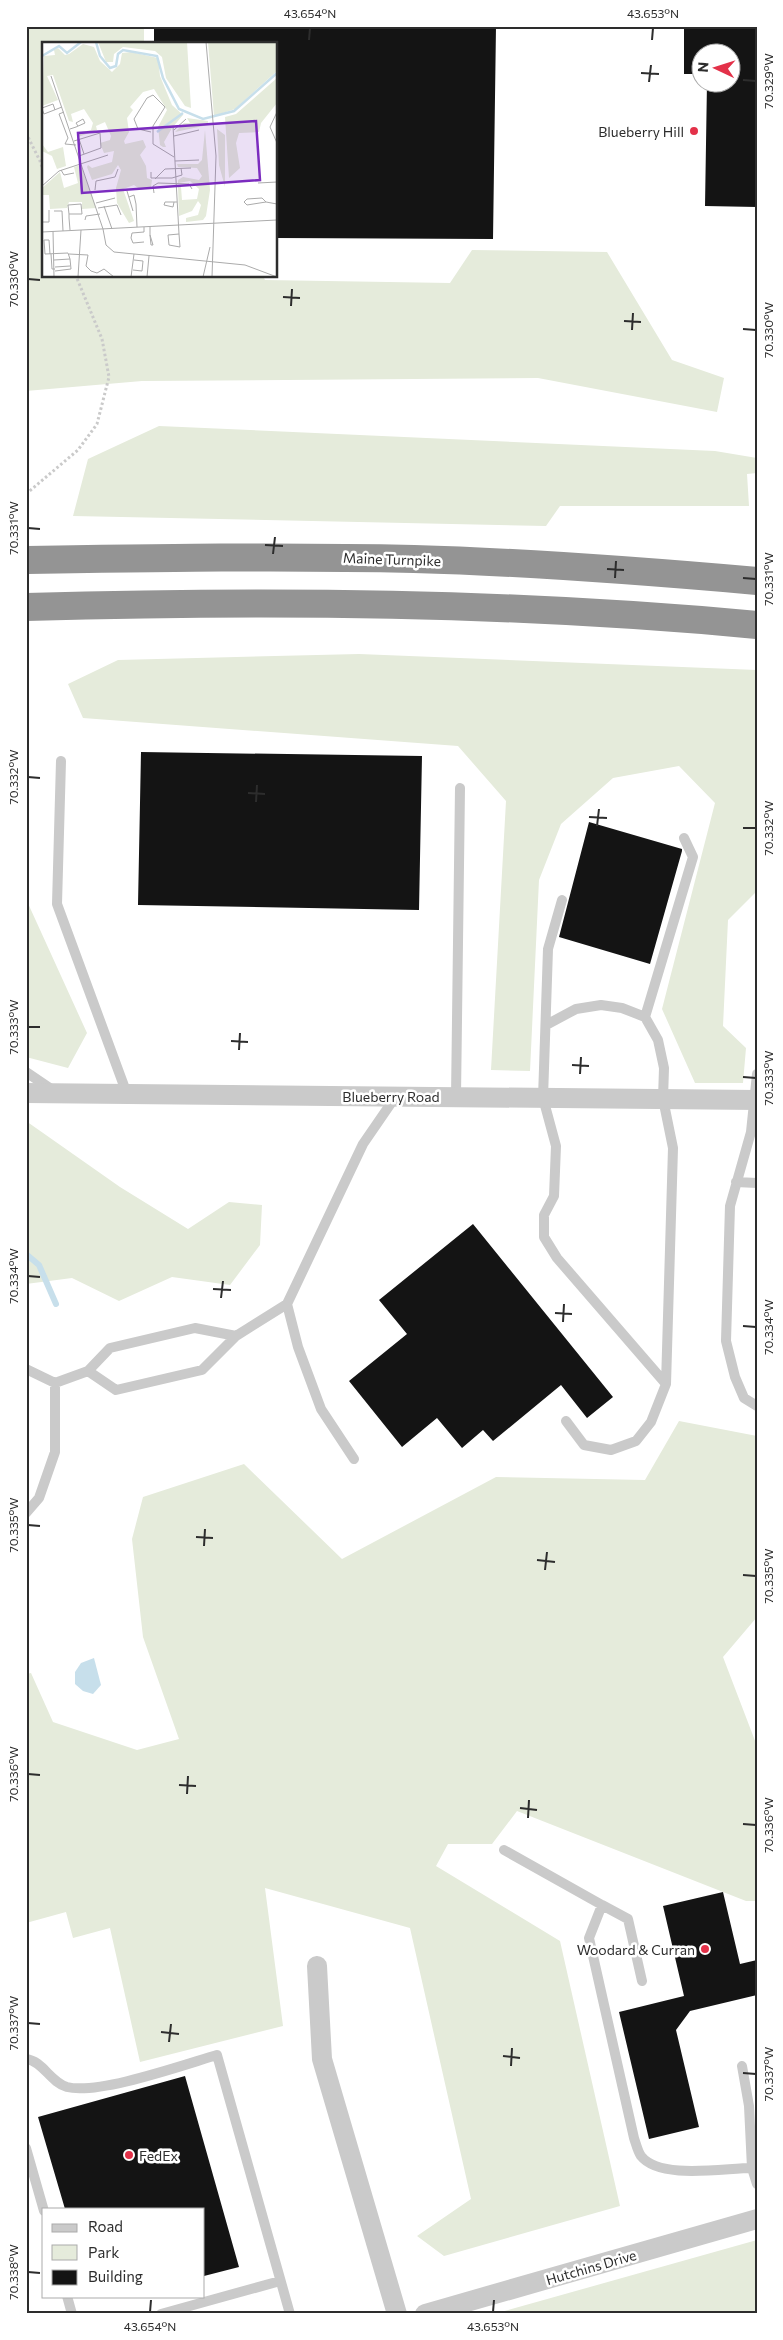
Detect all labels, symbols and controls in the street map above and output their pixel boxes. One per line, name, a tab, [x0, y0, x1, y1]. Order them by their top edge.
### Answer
text: 43.654°N	[284, 6, 336, 20]
text: 43.653°N	[627, 6, 679, 20]
inset map	[42, 42, 278, 278]
north arrow	[690, 42, 740, 92]
text: 70.329°W	[761, 53, 775, 109]
text: N	[694, 61, 711, 73]
place label: Blueberry Hill	[598, 123, 684, 140]
marker: Blueberry Hill	[688, 125, 700, 137]
text: 70.330°W	[6, 251, 20, 307]
text: 70.330°W	[761, 302, 775, 358]
text: 70.331°W	[6, 501, 20, 555]
street label: Maine Turnpike	[343, 549, 441, 569]
text: 70.331°W	[761, 552, 775, 606]
text: 70.332°W	[6, 749, 20, 805]
text: 70.332°W	[761, 800, 775, 856]
text: 70.333°W	[6, 999, 20, 1055]
text: 70.333°W	[761, 1050, 775, 1106]
street label: Blueberry Road	[342, 1088, 440, 1105]
text: 70.334°W	[6, 1248, 20, 1304]
text: 70.334°W	[761, 1299, 775, 1355]
text: 70.335°W	[6, 1497, 20, 1553]
text: 70.335°W	[761, 1548, 775, 1604]
text: 70.336°W	[6, 1746, 20, 1802]
text: 70.336°W	[761, 1797, 775, 1853]
place label: Woodard & Curran	[577, 1941, 695, 1958]
marker: Woodard & Curran	[699, 1943, 711, 1955]
text: 70.337°W	[6, 1996, 20, 2050]
text: 70.337°W	[761, 2047, 775, 2101]
place label: FedEx	[139, 2147, 179, 2164]
marker: FedEx	[123, 2149, 135, 2161]
legend	[42, 2208, 205, 2298]
text: Road	[88, 2217, 123, 2235]
text: Park	[88, 2243, 119, 2261]
text: 70.338°W	[6, 2244, 20, 2300]
street label: Hutchins Drive	[544, 2246, 638, 2288]
text: Building	[88, 2267, 143, 2285]
text: 43.654°N	[124, 2319, 176, 2333]
text: 43.653°N	[467, 2319, 519, 2333]

